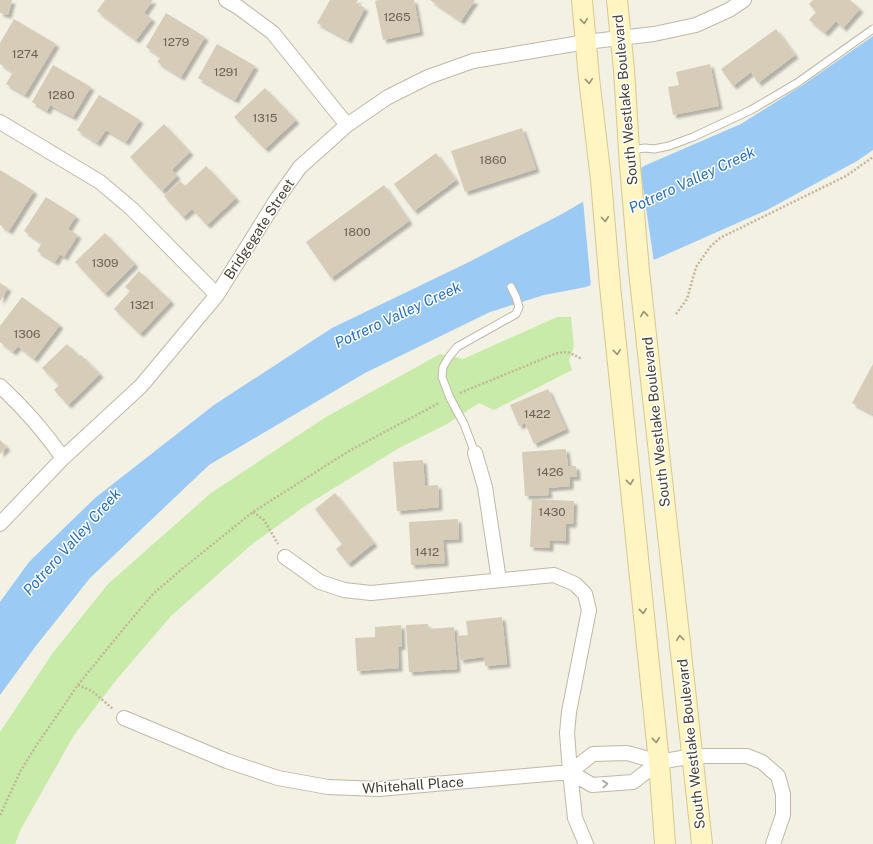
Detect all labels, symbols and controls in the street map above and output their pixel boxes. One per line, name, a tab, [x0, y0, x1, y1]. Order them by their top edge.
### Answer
house number: 1265	[383, 10, 411, 24]
street label: South Westlake Boulevard	[610, 14, 640, 186]
one-way arrow	[579, 18, 588, 24]
house number: 1279	[163, 35, 189, 49]
house number: 1274	[12, 47, 39, 61]
house number: 1291	[214, 65, 238, 79]
one-way arrow	[584, 78, 593, 84]
house number: 1280	[47, 88, 75, 102]
house number: 1315	[252, 111, 278, 125]
water label: Potrero Valley Creek	[626, 142, 759, 216]
house number: 1860	[479, 153, 507, 167]
street label: Bridgegate Street	[221, 176, 297, 282]
one-way arrow	[600, 216, 609, 222]
house number: 1800	[343, 225, 371, 239]
house number: 1309	[91, 256, 119, 270]
water label: Potrero Valley Creek	[332, 277, 465, 351]
house number: 1321	[130, 298, 154, 312]
one-way arrow	[640, 311, 649, 317]
house number: 1306	[13, 327, 41, 341]
street label: South Westlake Boulevard	[639, 336, 673, 508]
one-way arrow	[612, 349, 621, 355]
house number: 1422	[524, 407, 550, 421]
house number: 1426	[536, 465, 564, 479]
one-way arrow	[625, 479, 634, 485]
water label: Potrero Valley Creek	[19, 484, 125, 598]
house number: 1430	[538, 505, 566, 519]
house number: 1412	[415, 545, 439, 559]
one-way arrow	[638, 608, 647, 614]
one-way arrow	[676, 635, 685, 641]
street label: South Westlake Boulevard	[674, 658, 708, 830]
one-way arrow	[652, 737, 661, 743]
street label: Whitehall Place	[362, 773, 464, 797]
one-way arrow	[602, 780, 608, 789]

